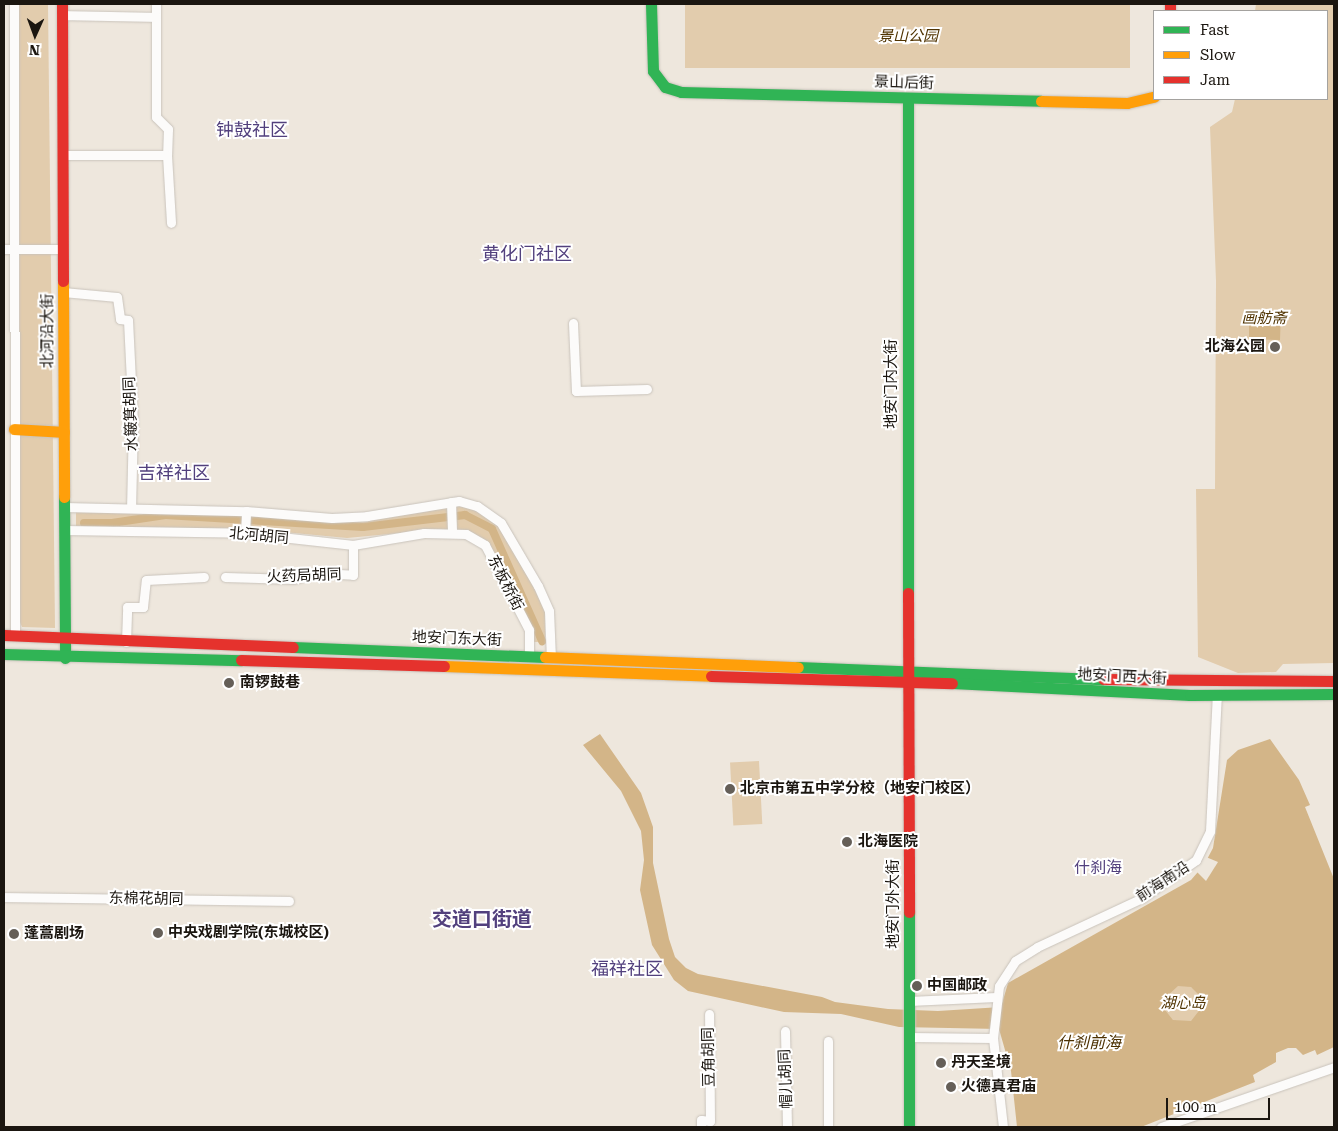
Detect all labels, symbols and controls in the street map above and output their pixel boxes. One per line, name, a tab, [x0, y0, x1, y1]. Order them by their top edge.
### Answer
north arrow	[10, 10, 60, 60]
legend	[1153, 10, 1328, 100]
text: Fast	[1200, 21, 1229, 39]
park label: 景山公园	[878, 28, 938, 46]
text: N	[29, 42, 40, 58]
text: Slow	[1200, 46, 1235, 64]
text: Jam	[1200, 71, 1230, 89]
street label: 景山后街	[874, 73, 934, 93]
district label: 钟鼓社区	[216, 119, 288, 141]
district label: 黄化门社区	[482, 243, 572, 265]
street label: 北河沿大街	[39, 294, 57, 368]
park label: 画舫斋	[1242, 310, 1286, 328]
place label: 北海公园	[1205, 338, 1265, 356]
street label: 地安门内大街	[883, 339, 901, 429]
marker: 北海公园	[1269, 341, 1281, 353]
street label: 水簸箕胡同	[121, 376, 141, 452]
district label: 吉祥社区	[138, 462, 210, 484]
street label: 北河胡同	[228, 524, 290, 548]
street label: 东板桥街	[483, 552, 527, 614]
street label: 火药局胡同	[266, 566, 342, 586]
street label: 地安门东大街	[412, 628, 502, 650]
street label: 地安门西大街	[1077, 666, 1167, 688]
place label: 南锣鼓巷	[240, 674, 300, 692]
marker: 南锣鼓巷	[222, 676, 236, 690]
place label: 北京市第五中学分校（地安门校区）	[740, 780, 980, 798]
marker: 北京市第五中学分校（地安门校区）	[724, 783, 736, 795]
place label: 北海医院	[858, 833, 918, 851]
marker: 北海医院	[840, 835, 854, 849]
district label: 什刹海	[1074, 858, 1122, 878]
street label: 前海南沿	[1133, 858, 1193, 906]
street label: 地安门外大街	[885, 859, 903, 949]
street label: 东棉花胡同	[108, 889, 184, 909]
district label: 交道口街道	[432, 907, 532, 931]
place label: 中央戏剧学院(东城校区)	[168, 924, 329, 942]
place label: 蓬蒿剧场	[24, 925, 84, 943]
marker: 中央戏剧学院(东城校区)	[152, 927, 164, 939]
marker: 蓬蒿剧场	[8, 928, 20, 940]
district label: 福祥社区	[591, 958, 663, 980]
place label: 中国邮政	[927, 977, 987, 995]
marker: 中国邮政	[911, 980, 923, 992]
park label: 湖心岛	[1161, 995, 1205, 1013]
street label: 豆角胡同	[699, 1027, 719, 1087]
water label: 什刹前海	[1057, 1033, 1121, 1053]
street label: 帽儿胡同	[776, 1049, 796, 1109]
place label: 丹天圣境	[951, 1054, 1011, 1072]
marker: 丹天圣境	[935, 1057, 947, 1069]
place label: 火德真君庙	[961, 1078, 1036, 1096]
marker: 火德真君庙	[945, 1081, 957, 1093]
scale bar	[1168, 1088, 1272, 1120]
text: 100 m	[1174, 1098, 1217, 1116]

